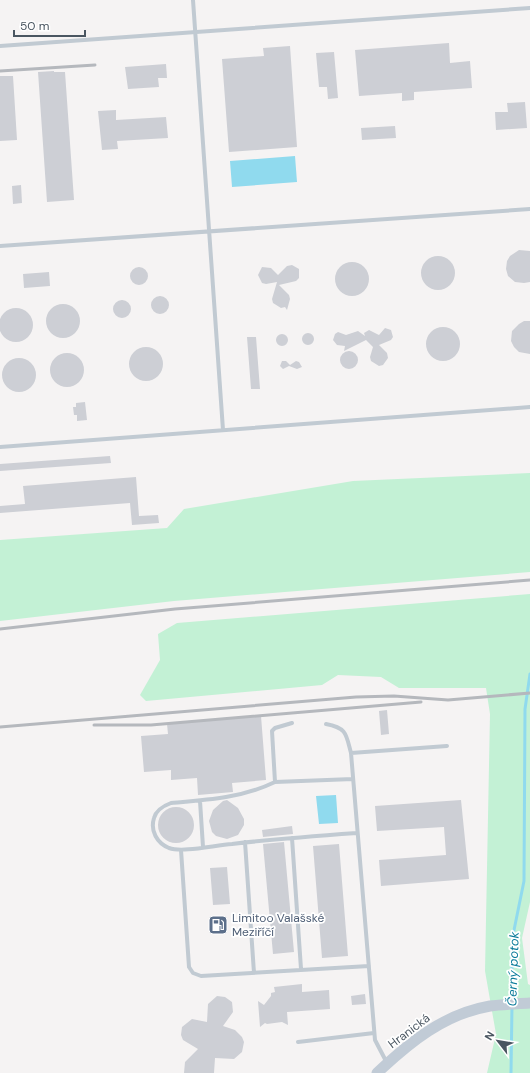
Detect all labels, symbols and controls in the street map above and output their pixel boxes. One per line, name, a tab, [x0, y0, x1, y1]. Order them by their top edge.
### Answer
scale bar	[14, 12, 85, 38]
text: 50 m	[20, 18, 49, 34]
place label: Limitoo Valašské Meziříčí	[232, 910, 324, 940]
fuel station icon: Limitoo Valašské Meziříčí	[207, 914, 229, 936]
water label: Černý potok	[503, 931, 523, 1007]
street label: Hranická	[385, 1010, 433, 1052]
north arrow	[478, 1021, 518, 1061]
text: N	[481, 1029, 497, 1043]

